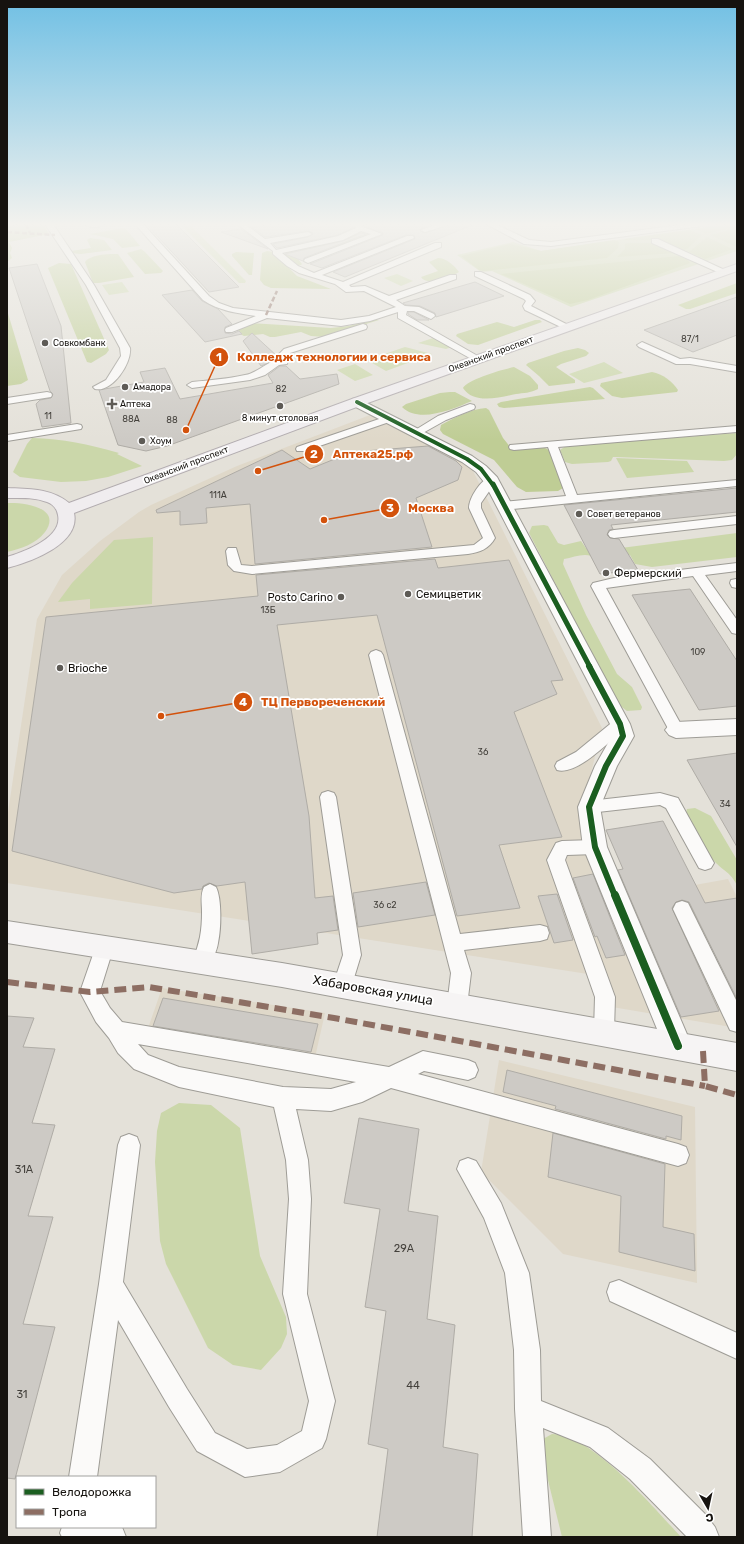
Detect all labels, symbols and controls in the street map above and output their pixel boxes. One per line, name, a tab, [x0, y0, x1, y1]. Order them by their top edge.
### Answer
street label: Океанский проспект	[447, 334, 535, 374]
house number: 87/1	[681, 334, 699, 344]
marker: Совкомбанк	[40, 338, 50, 348]
place label: Совкомбанк	[53, 338, 106, 348]
callout: Колледж технологии и сервиса	[209, 345, 438, 369]
text: 1	[216, 350, 222, 364]
text: Колледж технологии и сервиса	[237, 350, 431, 364]
marker: Амадора	[120, 382, 130, 392]
place label: Амадора	[133, 382, 171, 392]
house number: 82	[275, 384, 287, 394]
marker: Аптека	[107, 399, 117, 409]
place label: Аптека	[120, 399, 151, 409]
marker: 8 минут столовая	[275, 401, 285, 411]
house number: 11	[44, 411, 52, 421]
place label: 8 минут столовая	[242, 413, 318, 423]
house number: 88А	[122, 414, 140, 424]
house number: 88	[166, 415, 178, 425]
marker: Хоум	[137, 436, 147, 446]
place label: Хоум	[150, 436, 172, 446]
callout: Аптека25.рф	[304, 442, 421, 466]
street label: Океанский проспект	[142, 444, 230, 486]
text: 2	[310, 447, 318, 461]
text: Аптека25.рф	[333, 447, 413, 461]
house number: 111А	[209, 490, 227, 500]
callout: Москва	[380, 496, 462, 520]
text: 3	[386, 501, 394, 515]
text: Москва	[408, 501, 454, 515]
marker: Совет ветеранов	[574, 509, 584, 519]
place label: Совет ветеранов	[587, 509, 661, 519]
place label: Фермерский	[614, 567, 682, 580]
marker: Фермерский	[601, 568, 611, 578]
place label: Семицветик	[416, 588, 481, 601]
marker: Семицветик	[403, 589, 413, 599]
place label: Posto Carino	[268, 591, 333, 604]
marker: Posto Carino	[336, 592, 346, 602]
house number: 13Б	[260, 605, 276, 615]
house number: 109	[691, 647, 705, 657]
place label: Brioche	[68, 662, 107, 675]
marker: Brioche	[55, 663, 65, 673]
callout: ТЦ Первореченский	[233, 690, 393, 714]
text: 4	[239, 695, 247, 709]
text: ТЦ Первореченский	[261, 695, 385, 709]
house number: 36	[478, 747, 489, 757]
house number: 34	[720, 799, 731, 809]
house number: 36 с2	[373, 900, 397, 910]
street label: Хабаровская улица	[312, 972, 434, 1008]
house number: 31А	[15, 1163, 34, 1176]
house number: 29А	[394, 1242, 415, 1255]
house number: 44	[406, 1379, 420, 1392]
house number: 31	[16, 1388, 28, 1401]
legend	[16, 1476, 156, 1528]
text: Велодорожка	[52, 1485, 131, 1499]
north arrow	[688, 1488, 728, 1528]
text: Тропа	[52, 1505, 87, 1519]
text: С	[704, 1510, 714, 1524]

